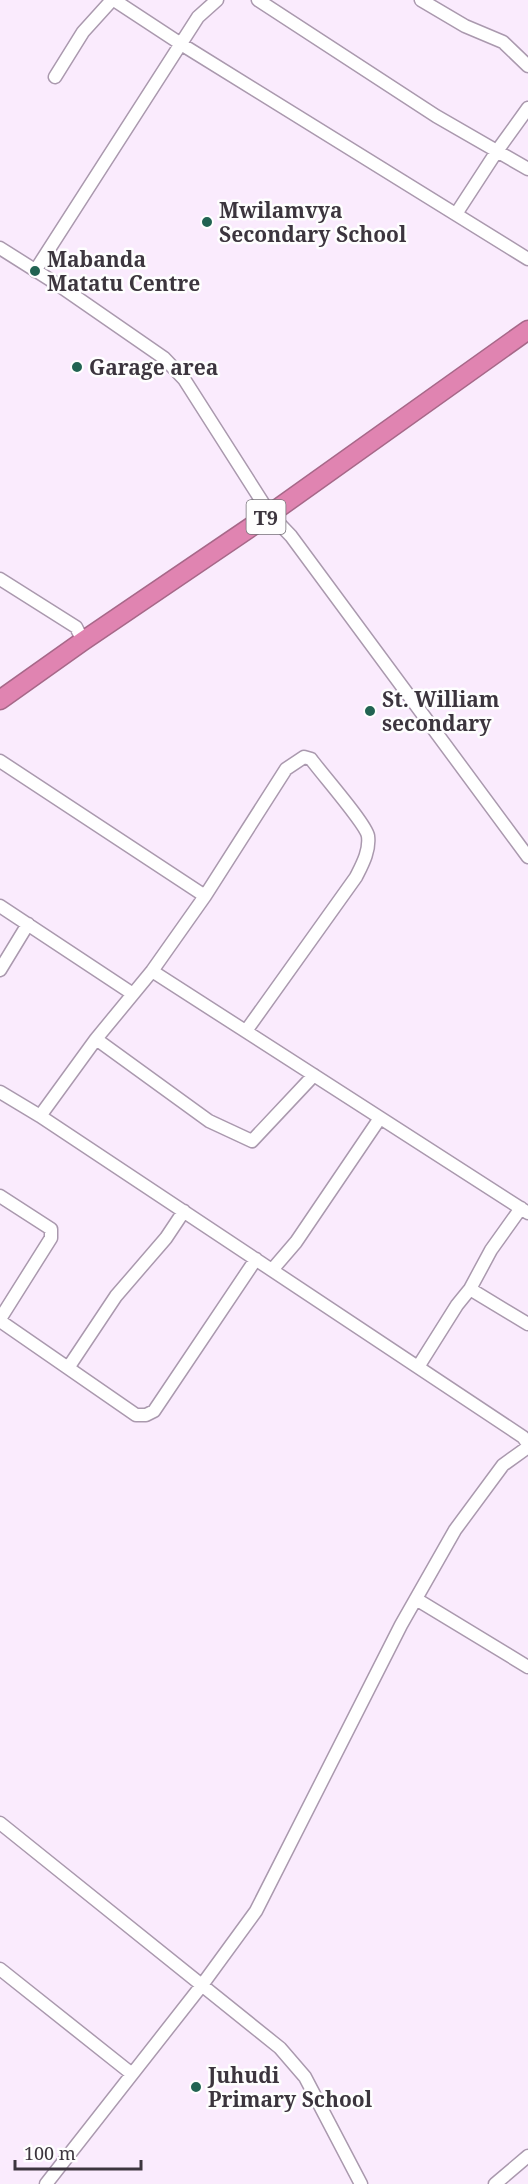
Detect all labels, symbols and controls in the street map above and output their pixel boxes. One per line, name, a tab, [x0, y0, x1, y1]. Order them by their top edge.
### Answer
place label: Mwilamvya Secondary School	[219, 196, 407, 248]
marker: Mwilamvya Secondary School	[200, 215, 214, 229]
place label: Mabanda Matatu Centre	[47, 245, 200, 297]
marker: Mabanda Matatu Centre	[28, 264, 42, 278]
place label: Garage area	[89, 353, 218, 381]
marker: Garage area	[70, 360, 84, 374]
road number: T9	[246, 500, 286, 534]
place label: St. William secondary	[382, 685, 500, 737]
marker: St. William secondary	[363, 704, 377, 718]
place label: Juhudi Primary School	[207, 2061, 373, 2113]
marker: Juhudi Primary School	[189, 2080, 203, 2094]
scale bar	[15, 2133, 141, 2171]
text: 100 m	[24, 2141, 76, 2165]

